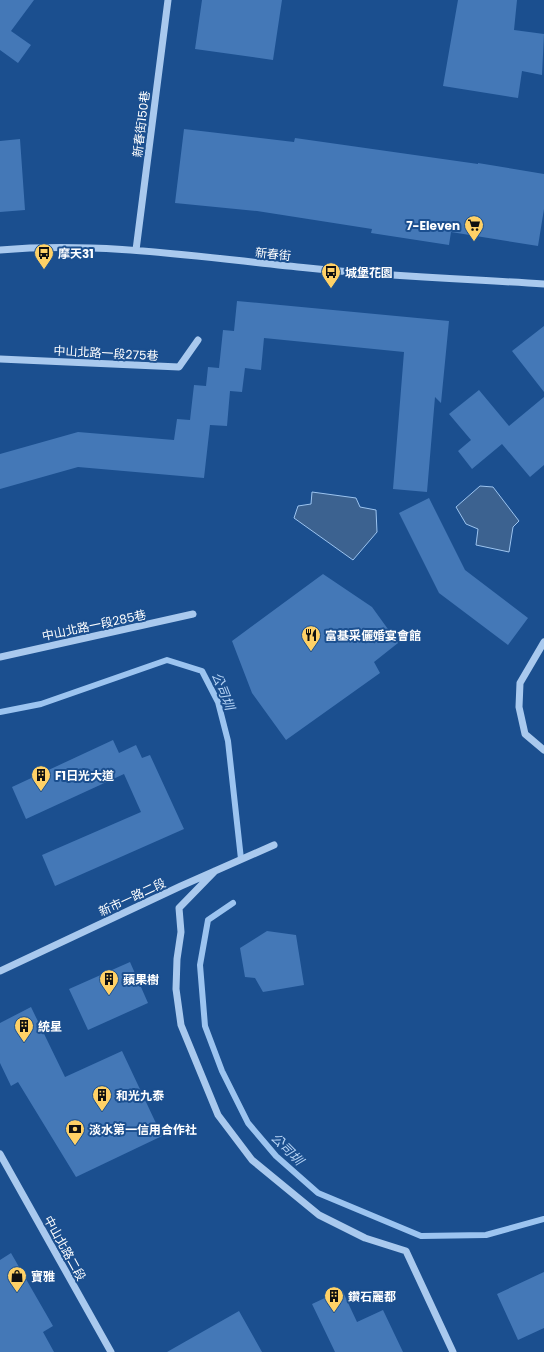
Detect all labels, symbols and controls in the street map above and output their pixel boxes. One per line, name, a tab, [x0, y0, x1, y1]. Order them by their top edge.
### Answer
street label: 新春街150巷	[128, 90, 154, 158]
supermarket icon: 7-Eleven	[463, 214, 485, 242]
place label: 7-Eleven	[406, 217, 460, 234]
bus stop icon: 摩天31	[33, 242, 55, 270]
street label: 新春街	[254, 244, 292, 264]
place label: 摩天31	[58, 245, 94, 262]
bus stop icon: 城堡花園	[320, 261, 342, 289]
place label: 城堡花園	[345, 264, 393, 281]
street label: 中山北路一段275巷	[53, 342, 159, 364]
street label: 中山北路一段285巷	[40, 606, 148, 644]
restaurant icon: 富基采儷婚宴會館	[300, 624, 322, 652]
place label: 富基采儷婚宴會館	[325, 627, 421, 644]
water label: 公司圳	[207, 669, 240, 714]
building icon: F1日光大道	[30, 764, 52, 792]
place label: F1日光大道	[55, 767, 114, 784]
street label: 新市一路二段	[96, 874, 168, 920]
building icon: 蘋果樹	[98, 968, 120, 996]
place label: 蘋果樹	[123, 971, 159, 988]
building icon: 統星	[13, 1015, 35, 1043]
place label: 統星	[38, 1018, 62, 1035]
building icon: 和光九泰	[91, 1084, 113, 1112]
place label: 和光九泰	[116, 1087, 165, 1104]
bank icon: 淡水第一信用合作社	[64, 1118, 86, 1146]
place label: 淡水第一信用合作社	[89, 1121, 197, 1138]
water label: 公司圳	[266, 1128, 309, 1171]
street label: 中山北路二段	[40, 1212, 90, 1284]
shop icon: 寶雅	[6, 1265, 28, 1293]
place label: 寶雅	[31, 1268, 55, 1285]
building icon: 鑽石麗都	[323, 1285, 345, 1313]
place label: 鑽石麗都	[348, 1288, 396, 1305]

